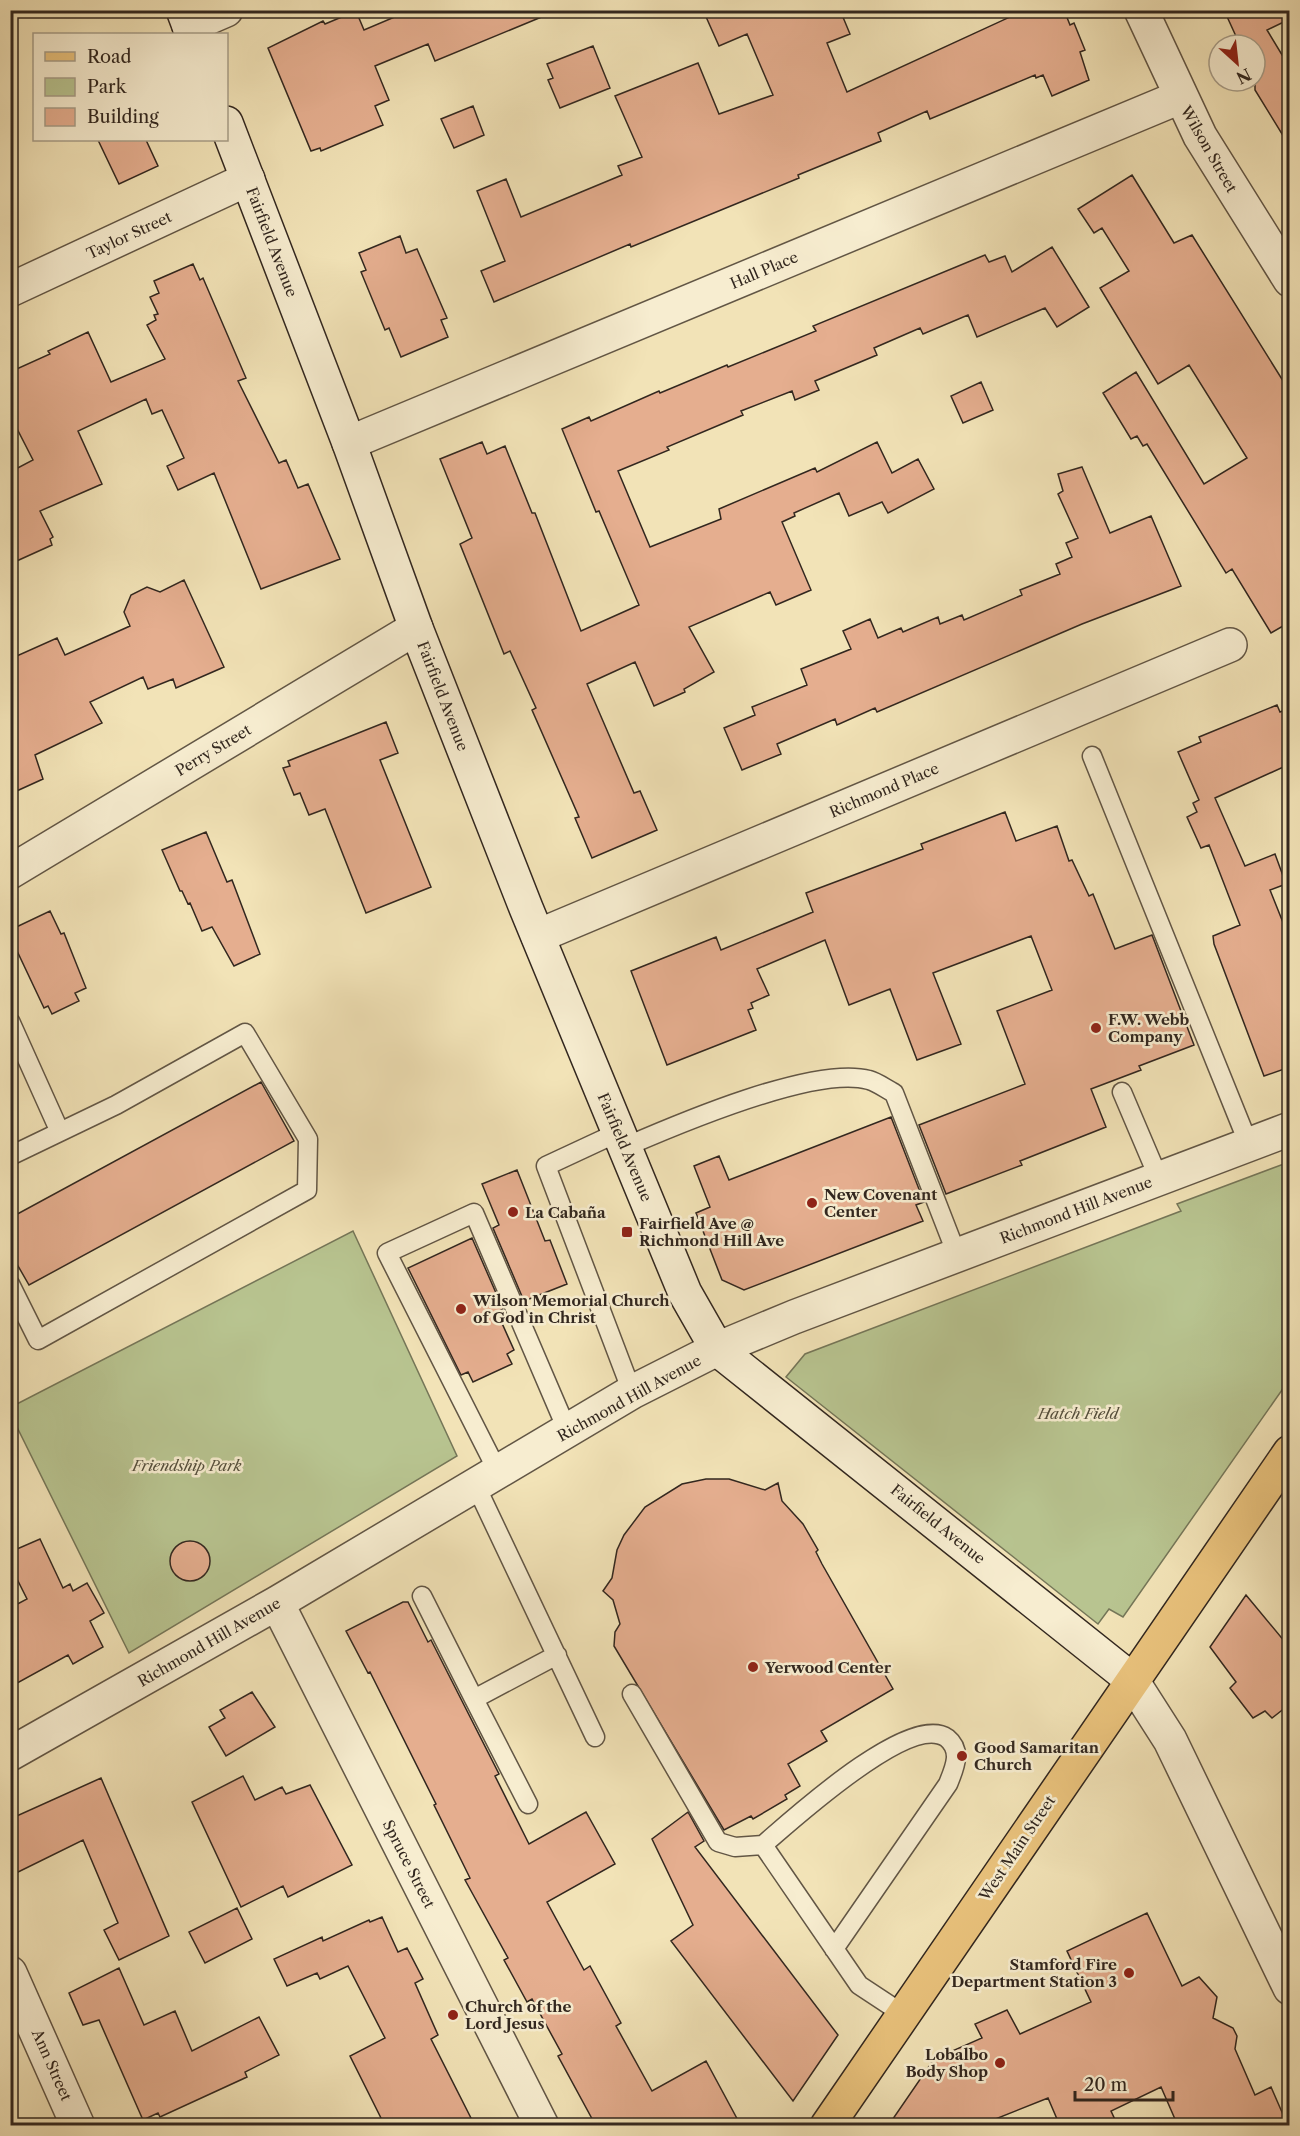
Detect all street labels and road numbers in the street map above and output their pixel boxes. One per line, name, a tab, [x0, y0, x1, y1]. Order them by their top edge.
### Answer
street label: Wilson Street	[1176, 101, 1242, 196]
street label: Fairfield Avenue	[242, 184, 302, 300]
street label: Taylor Street	[83, 207, 175, 263]
street label: Hall Place	[727, 247, 801, 293]
street label: Fairfield Avenue	[413, 638, 473, 754]
street label: Perry Street	[172, 720, 255, 780]
street label: Richmond Place	[826, 758, 942, 822]
street label: Fairfield Avenue	[594, 1090, 656, 1204]
street label: Richmond Hill Avenue	[997, 1172, 1155, 1248]
street label: Richmond Hill Avenue	[554, 1351, 704, 1445]
street label: Fairfield Avenue	[887, 1480, 989, 1568]
street label: Richmond Hill Avenue	[134, 1593, 284, 1691]
street label: West Main Street	[974, 1791, 1060, 1905]
street label: Spruce Street	[379, 1817, 440, 1912]
street label: Ann Street	[27, 2025, 76, 2104]

